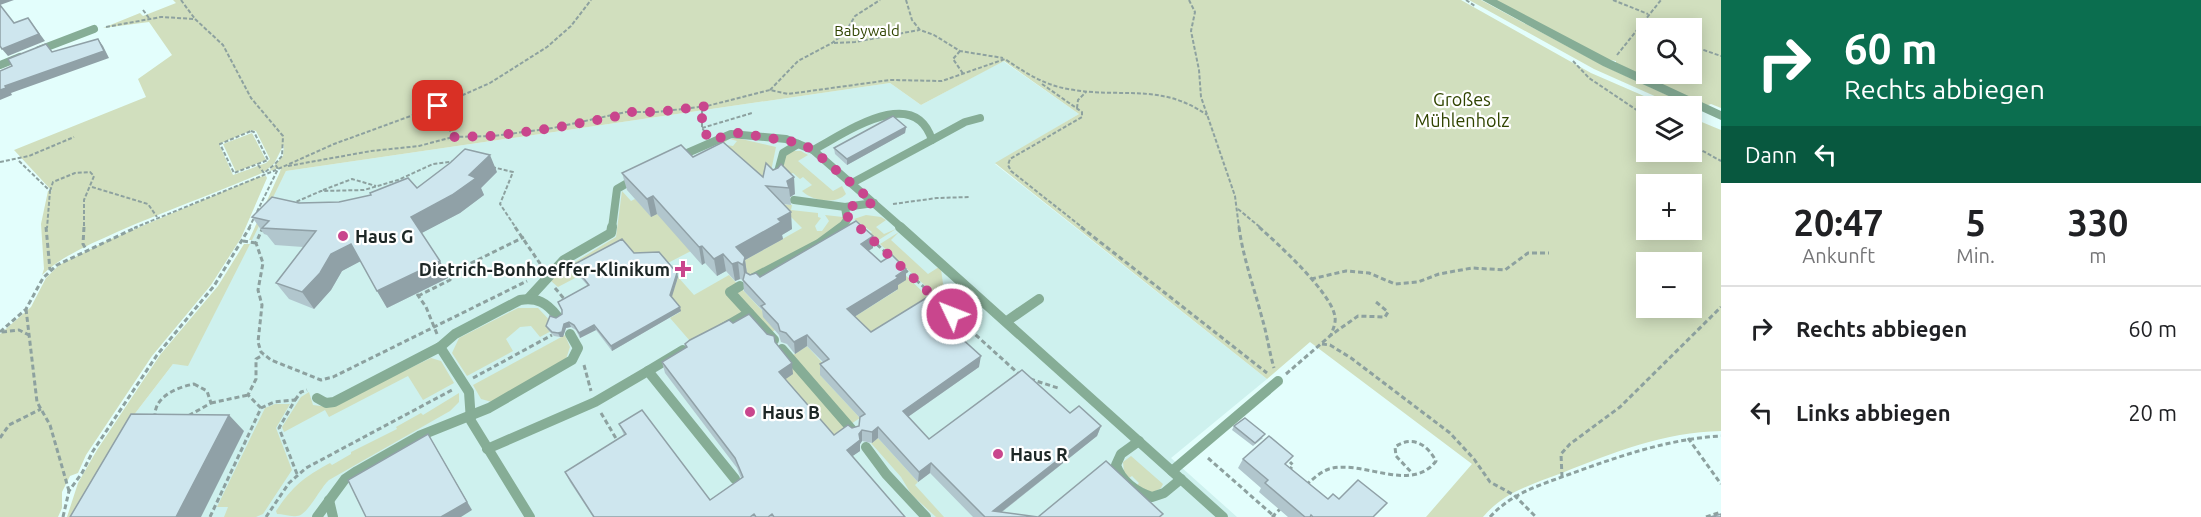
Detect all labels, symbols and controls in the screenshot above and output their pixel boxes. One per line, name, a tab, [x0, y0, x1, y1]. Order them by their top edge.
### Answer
map controls	[1636, 18, 1702, 318]
button: search	[1636, 18, 1702, 84]
park label: Babywald	[834, 22, 900, 39]
icon: right	[1745, 24, 1823, 102]
text: 60 m	[1844, 25, 1938, 72]
text: Rechts abbiegen	[1844, 74, 2045, 104]
pin	[412, 80, 463, 131]
icon: arrive	[421, 89, 454, 122]
park label: Großes Mühlenholz	[1415, 89, 1509, 130]
button: layers	[1636, 96, 1702, 162]
icon: left	[1809, 138, 1842, 171]
text: Dann	[1745, 142, 1797, 167]
button: +	[1636, 174, 1702, 240]
text: 20:47	[1794, 202, 1884, 243]
text: 5	[1965, 202, 1986, 243]
text: 330	[2067, 202, 2128, 243]
place label: Haus G	[355, 226, 414, 246]
marker: Haus G	[336, 229, 350, 243]
text: Ankunft	[1802, 244, 1875, 267]
text: Min.	[1956, 244, 1995, 267]
text: m	[2089, 244, 2107, 267]
button: −	[1636, 252, 1702, 318]
place label: Dietrich-Bonhoeffer-Klinikum	[419, 259, 670, 279]
marker: Dietrich-Bonhoeffer-Klinikum	[674, 260, 692, 278]
position arrow	[920, 282, 984, 346]
icon: right	[1745, 312, 1778, 345]
text: Rechts abbiegen	[1796, 316, 1967, 341]
text: 60 m	[2128, 316, 2177, 341]
icon: left	[1745, 396, 1778, 429]
text: Links abbiegen	[1796, 400, 1951, 425]
text: 20 m	[2128, 400, 2177, 425]
place label: Haus B	[762, 402, 820, 422]
marker: Haus B	[743, 405, 757, 419]
place label: Haus R	[1010, 444, 1068, 464]
marker: Haus R	[991, 447, 1005, 461]

